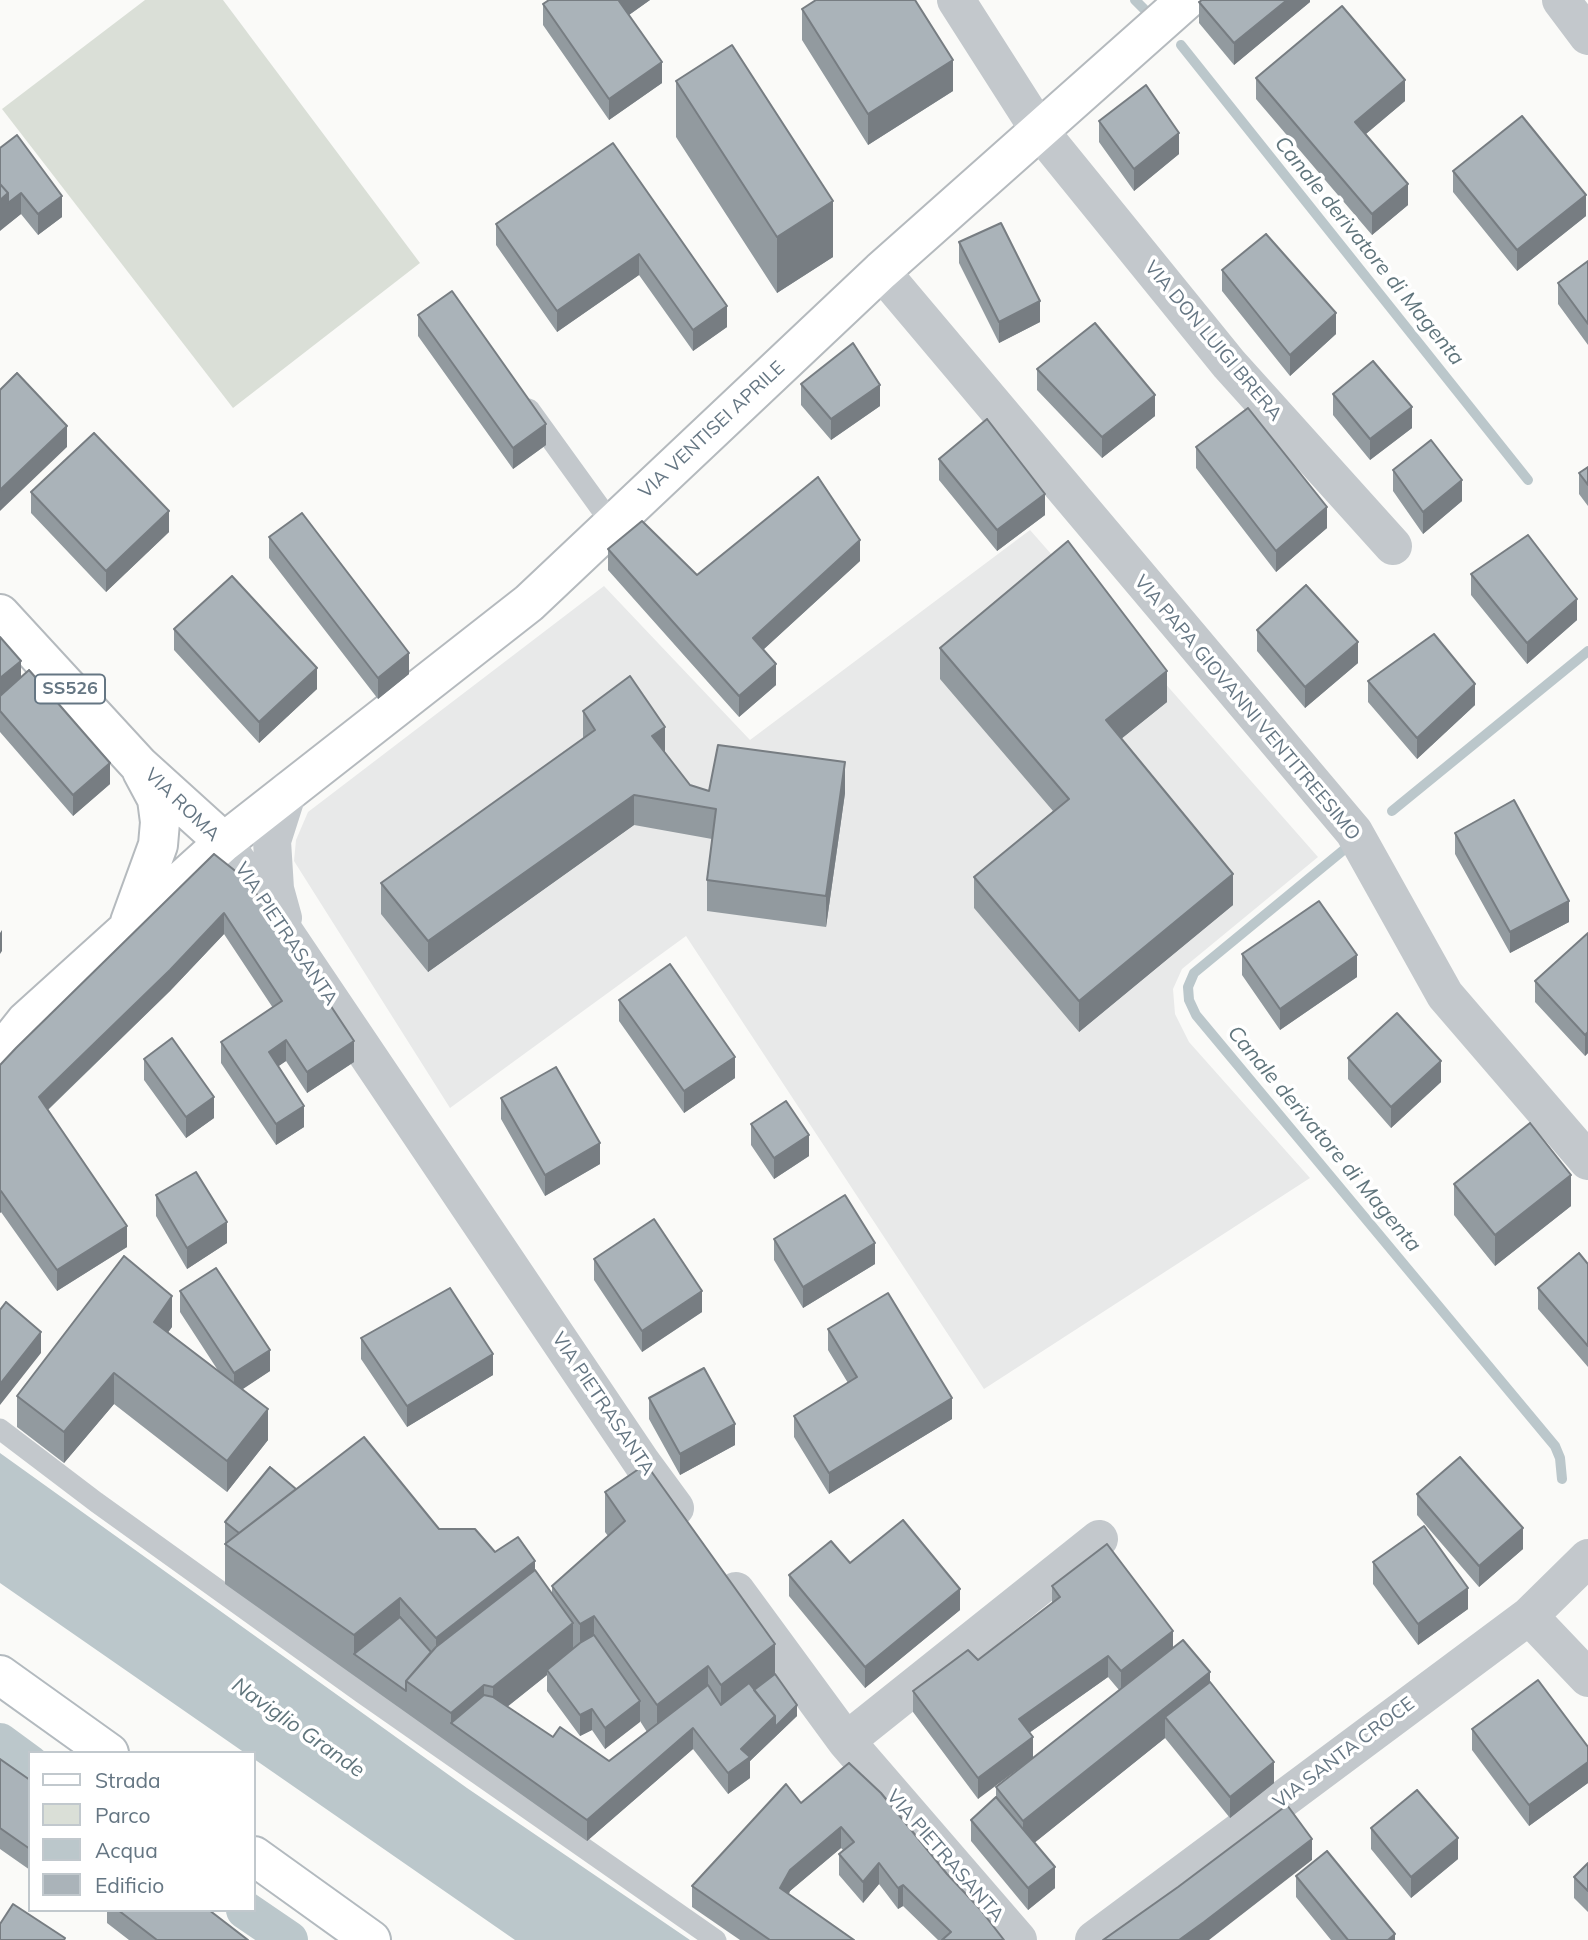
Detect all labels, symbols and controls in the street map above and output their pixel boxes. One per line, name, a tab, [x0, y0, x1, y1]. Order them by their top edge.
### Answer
water label: Canale derivatore di Magenta	[1269, 131, 1469, 371]
street label: VIA DON LUIGI BRERA	[1139, 256, 1287, 426]
street label: VIA VENTISEI APRILE	[634, 357, 790, 503]
street label: VIA PAPA GIOVANNI VENTITREESIMO	[1129, 571, 1365, 845]
road number: SS526	[35, 674, 105, 704]
street label: VIA ROMA	[140, 764, 224, 846]
street label: VIA PIETRASANTA	[230, 858, 342, 1010]
water label: Canale derivatore di Magenta	[1222, 1021, 1426, 1257]
street label: VIA PIETRASANTA	[547, 1328, 659, 1480]
water label: Naviglio Grande	[227, 1673, 369, 1783]
street label: VIA SANTA CROCE	[1269, 1692, 1419, 1814]
legend	[28, 1751, 256, 1912]
text: Strada	[95, 1767, 161, 1793]
street label: VIA PIETRASANTA	[881, 1785, 1009, 1927]
text: Parco	[95, 1802, 150, 1828]
text: Acqua	[95, 1837, 158, 1863]
text: Edificio	[95, 1872, 164, 1898]

